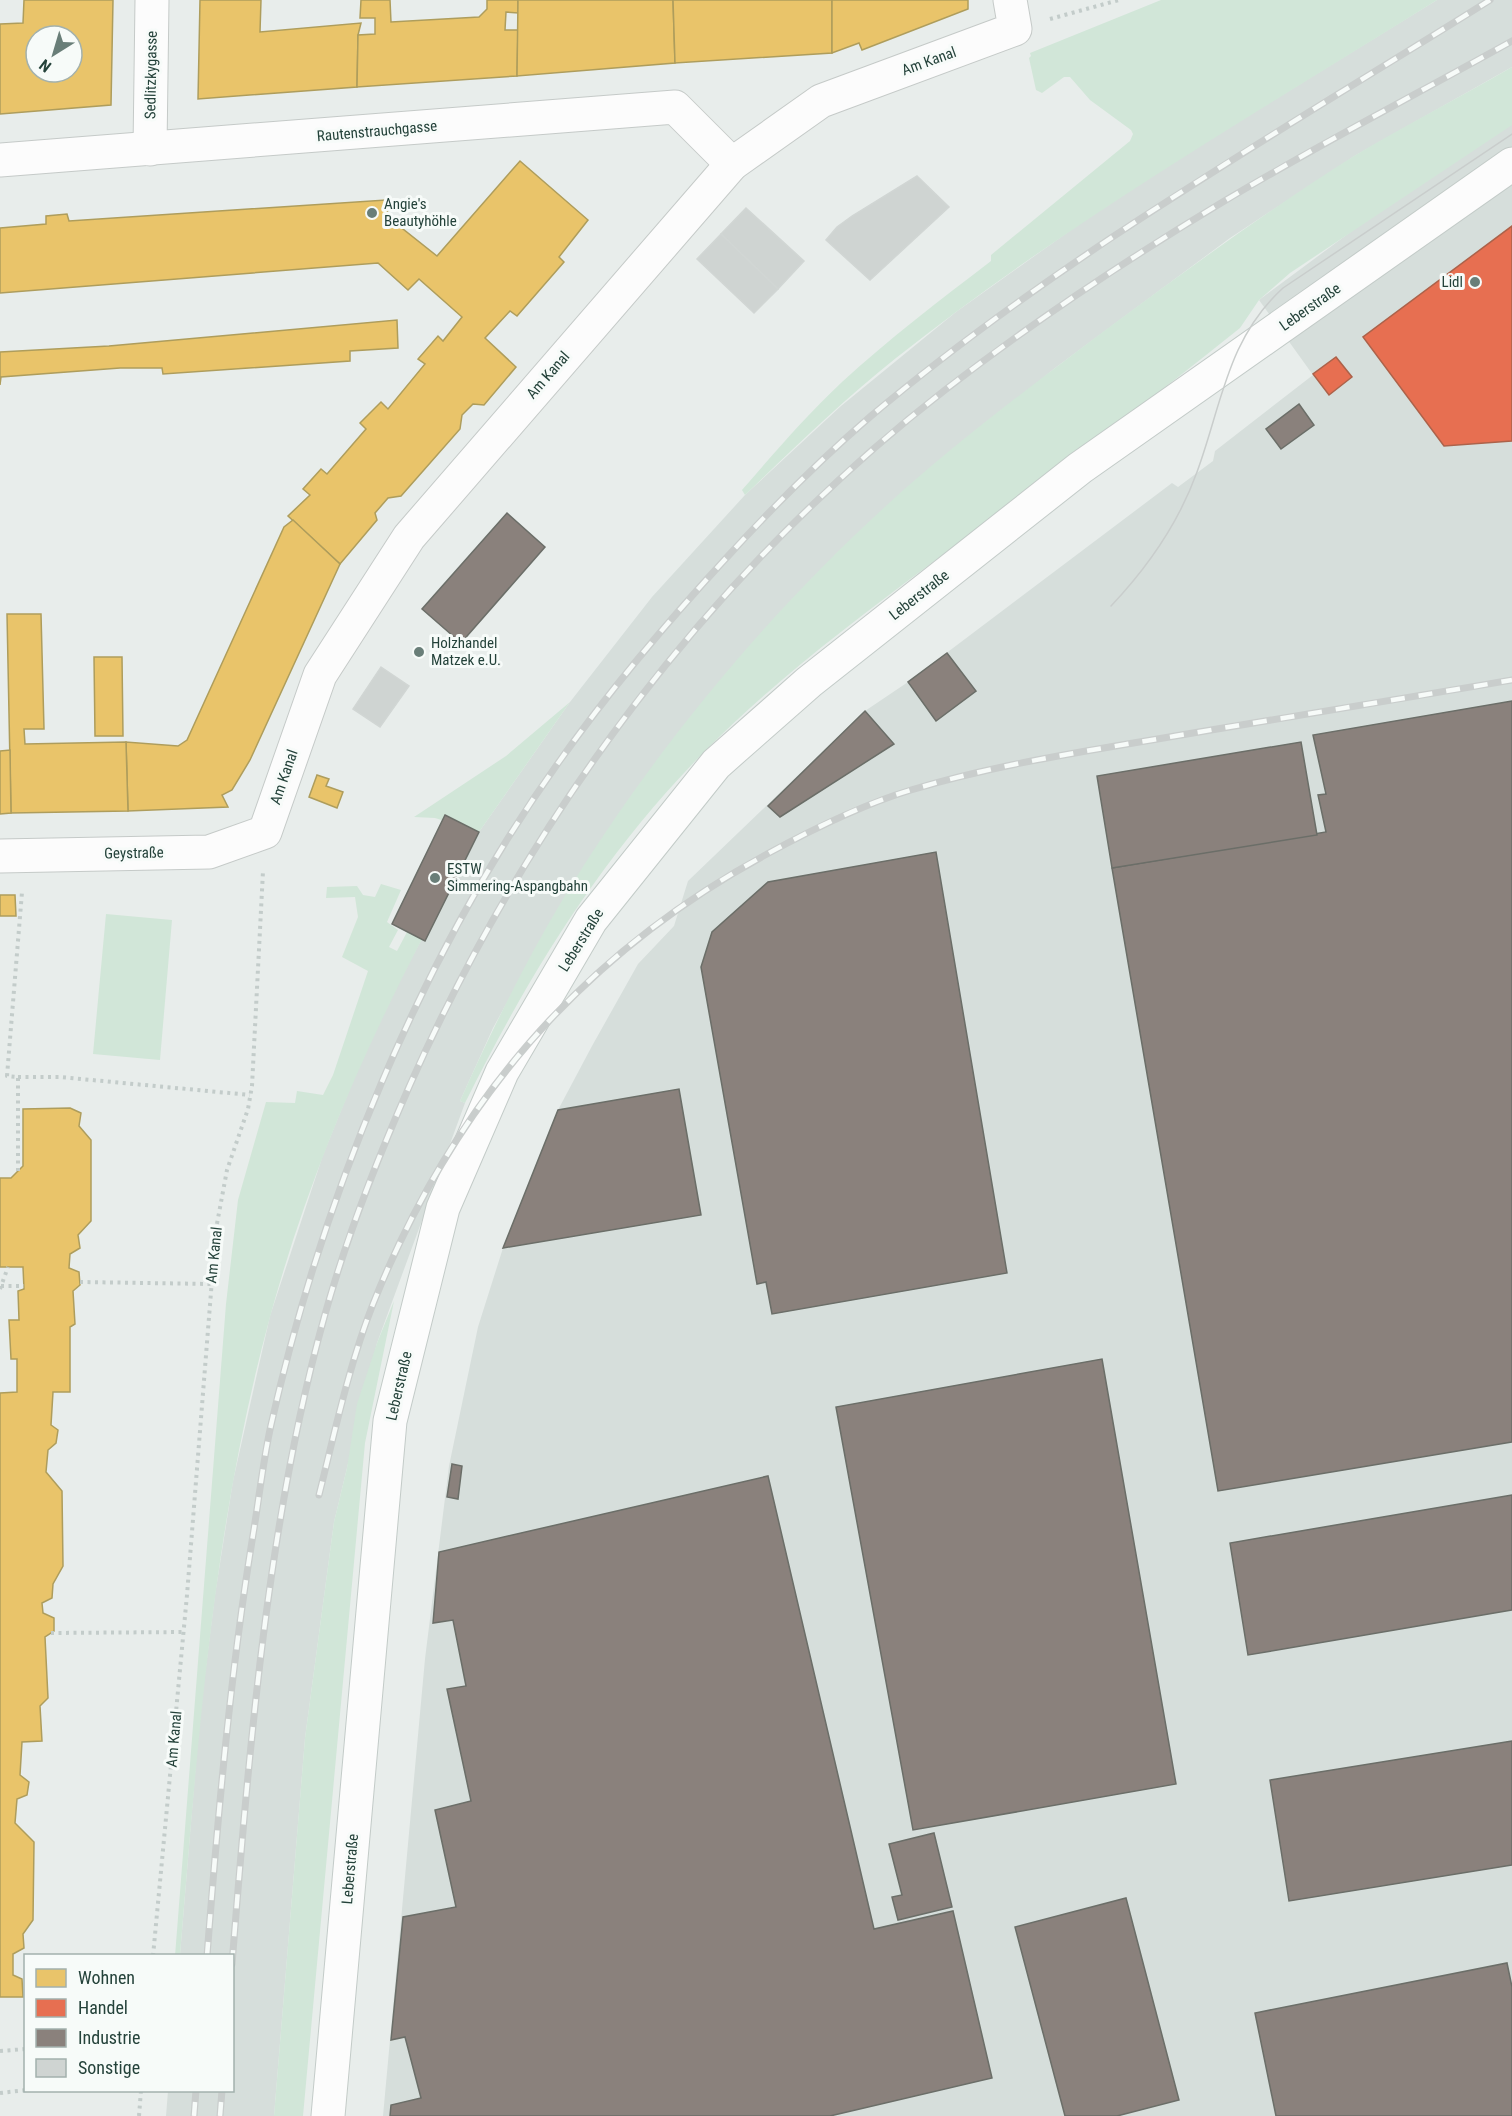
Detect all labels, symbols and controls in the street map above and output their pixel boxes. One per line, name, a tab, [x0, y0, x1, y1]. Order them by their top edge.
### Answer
north arrow	[24, 24, 84, 84]
street label: Sedlitzkygasse	[141, 31, 161, 119]
street label: Am Kanal	[899, 43, 959, 79]
text: N	[36, 55, 55, 76]
street label: Rautenstrauchgasse	[316, 117, 438, 145]
place label: Angie's Beautyhöhle	[384, 195, 457, 230]
marker: Angie's Beautyhöhle	[365, 206, 379, 220]
place label: Lidl	[1442, 273, 1463, 291]
marker: Lidl	[1468, 275, 1482, 289]
street label: Leberstraße	[1276, 279, 1344, 335]
street label: Am Kanal	[523, 348, 573, 402]
street label: Leberstraße	[886, 566, 952, 624]
place label: Holzhandel Matzek e.U.	[431, 634, 501, 669]
marker: Holzhandel Matzek e.U.	[412, 645, 426, 659]
street label: Am Kanal	[266, 747, 302, 807]
street label: Geystraße	[104, 843, 164, 863]
place label: ESTW Simmering-Aspangbahn	[447, 860, 588, 895]
marker: ESTW Simmering-Aspangbahn	[428, 871, 442, 885]
street label: Leberstraße	[555, 905, 607, 975]
street label: Am Kanal	[202, 1226, 226, 1284]
street label: Leberstraße	[382, 1349, 416, 1423]
street label: Am Kanal	[163, 1710, 185, 1768]
street label: Leberstraße	[338, 1833, 362, 1905]
legend	[24, 1954, 234, 2092]
text: Wohnen	[78, 1967, 135, 1988]
text: Handel	[78, 1997, 128, 2018]
text: Industrie	[78, 2027, 140, 2048]
text: Sonstige	[78, 2057, 140, 2078]

